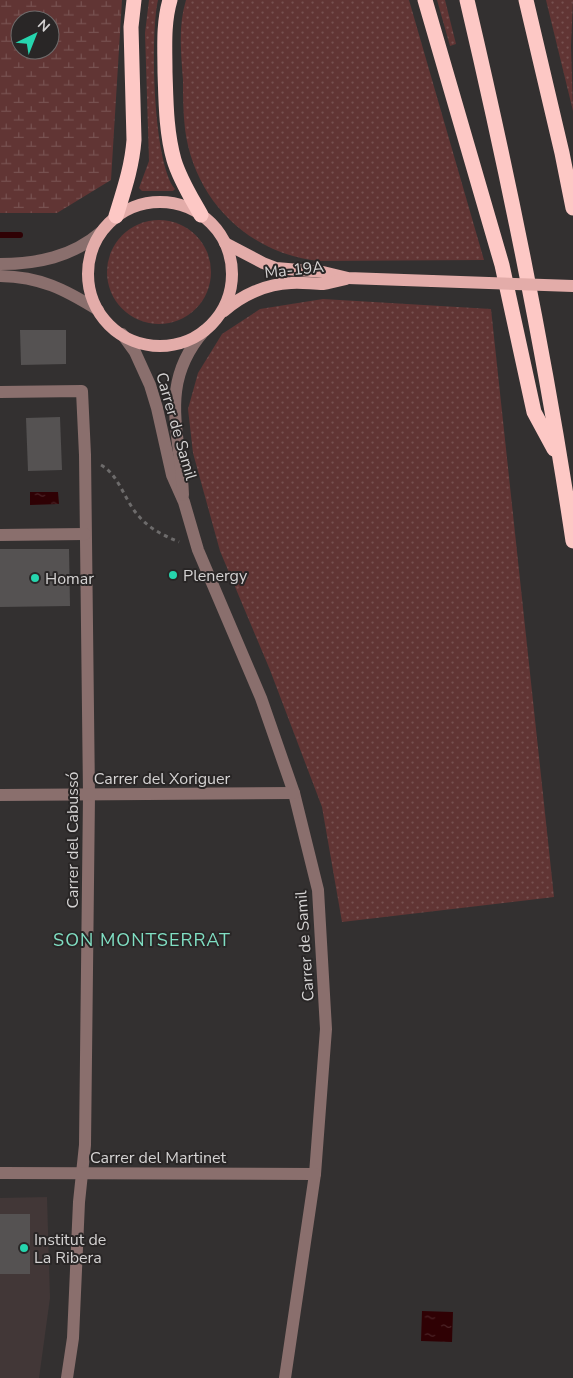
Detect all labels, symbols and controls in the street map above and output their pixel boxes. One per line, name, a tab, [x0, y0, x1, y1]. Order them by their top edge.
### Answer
north arrow	[10, 10, 60, 60]
text: N	[33, 15, 54, 36]
street label: Ma-19A	[263, 256, 325, 284]
street label: Carrer de Samil	[150, 370, 202, 483]
place label: Plenergy	[183, 565, 248, 587]
place label: Homar	[45, 568, 94, 590]
marker: Plenergy	[167, 569, 179, 581]
marker: Homar	[29, 572, 41, 584]
street label: Carrer del Xoriguer	[94, 768, 231, 790]
street label: Carrer del Cabussó	[62, 771, 84, 908]
street label: Carrer de Samil	[290, 889, 320, 1002]
district label: SON MONTSERRAT	[53, 928, 231, 952]
street label: Carrer del Martinet	[90, 1147, 226, 1169]
place label: Institut de La Ribera	[34, 1229, 106, 1269]
marker: Institut de La Ribera	[18, 1242, 30, 1254]

